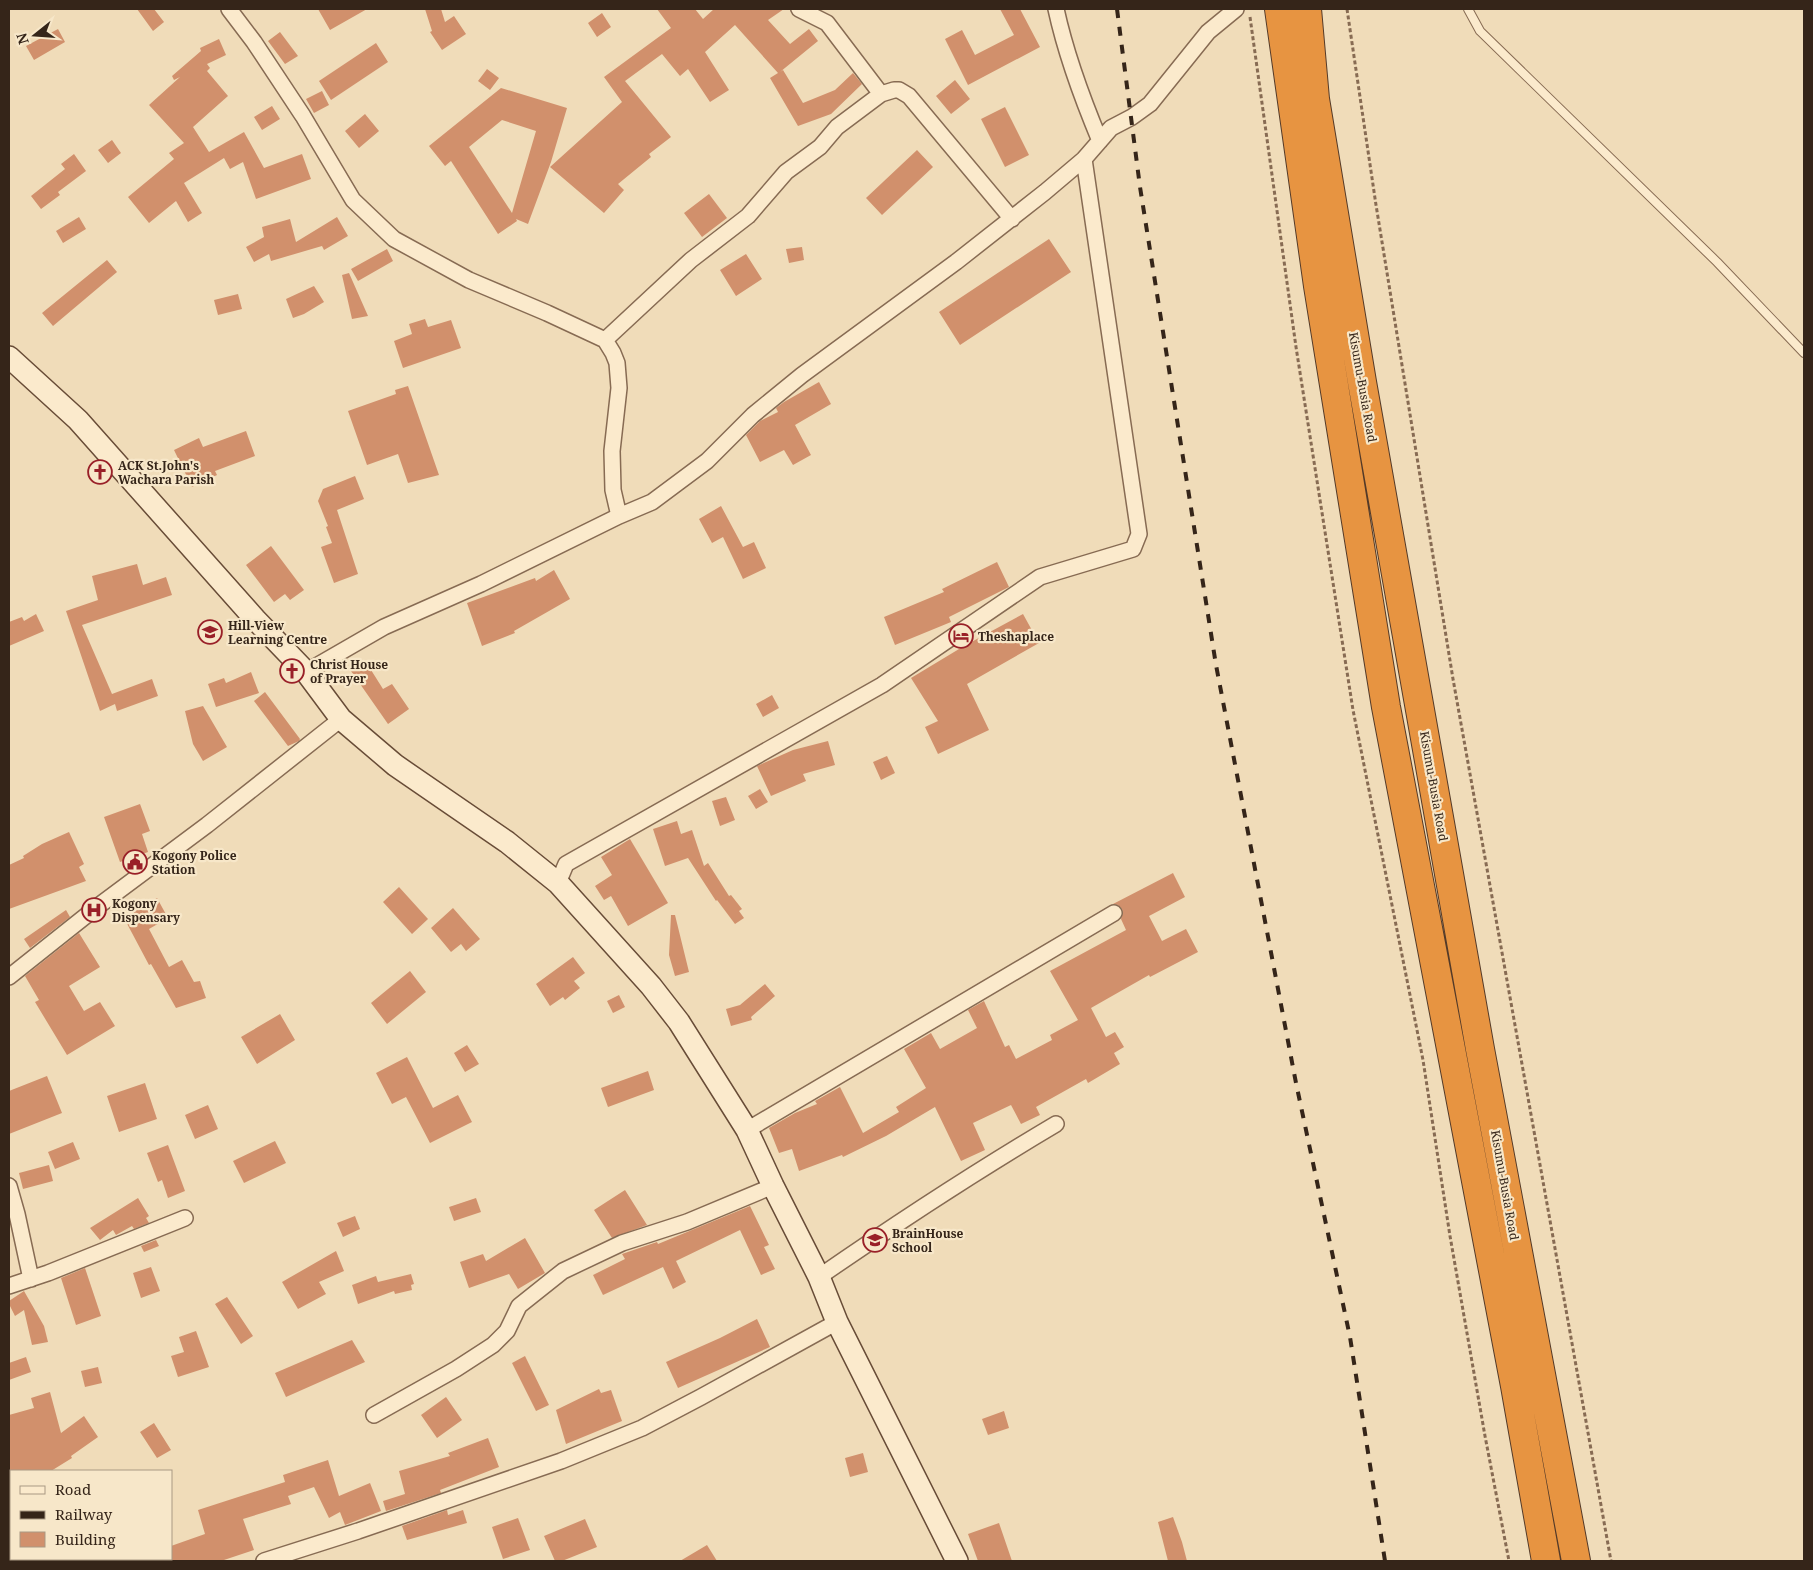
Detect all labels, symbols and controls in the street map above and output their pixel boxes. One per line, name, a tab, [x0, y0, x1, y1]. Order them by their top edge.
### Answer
north arrow	[10, 10, 60, 60]
text: N	[11, 31, 33, 47]
street label: Kisumu-Busia Road	[1345, 331, 1381, 444]
place label: ACK St.John's Wachara Parish	[118, 457, 214, 488]
church icon: ACK St.John's Wachara Parish	[87, 459, 113, 485]
place label: Hill-View Learning Centre	[228, 617, 327, 648]
school or university icon: Hill-View Learning Centre	[197, 619, 223, 645]
hotel icon: Theshaplace	[948, 623, 974, 649]
place label: Theshaplace	[978, 628, 1054, 645]
place label: Christ House of Prayer	[310, 656, 388, 687]
church icon: Christ House of Prayer	[279, 658, 305, 684]
street label: Kisumu-Busia Road	[1416, 730, 1452, 843]
place label: Kogony Police Station	[152, 847, 237, 878]
public building icon: Kogony Police Station	[122, 849, 148, 875]
place label: Kogony Dispensary	[112, 895, 180, 926]
hospital icon: Kogony Dispensary	[81, 897, 107, 923]
street label: Kisumu-Busia Road	[1487, 1129, 1523, 1242]
place label: BrainHouse School	[892, 1225, 964, 1256]
school or university icon: BrainHouse School	[862, 1227, 888, 1253]
legend	[10, 1470, 172, 1560]
text: Road	[55, 1479, 91, 1499]
text: Railway	[55, 1504, 113, 1524]
text: Building	[55, 1529, 116, 1549]

